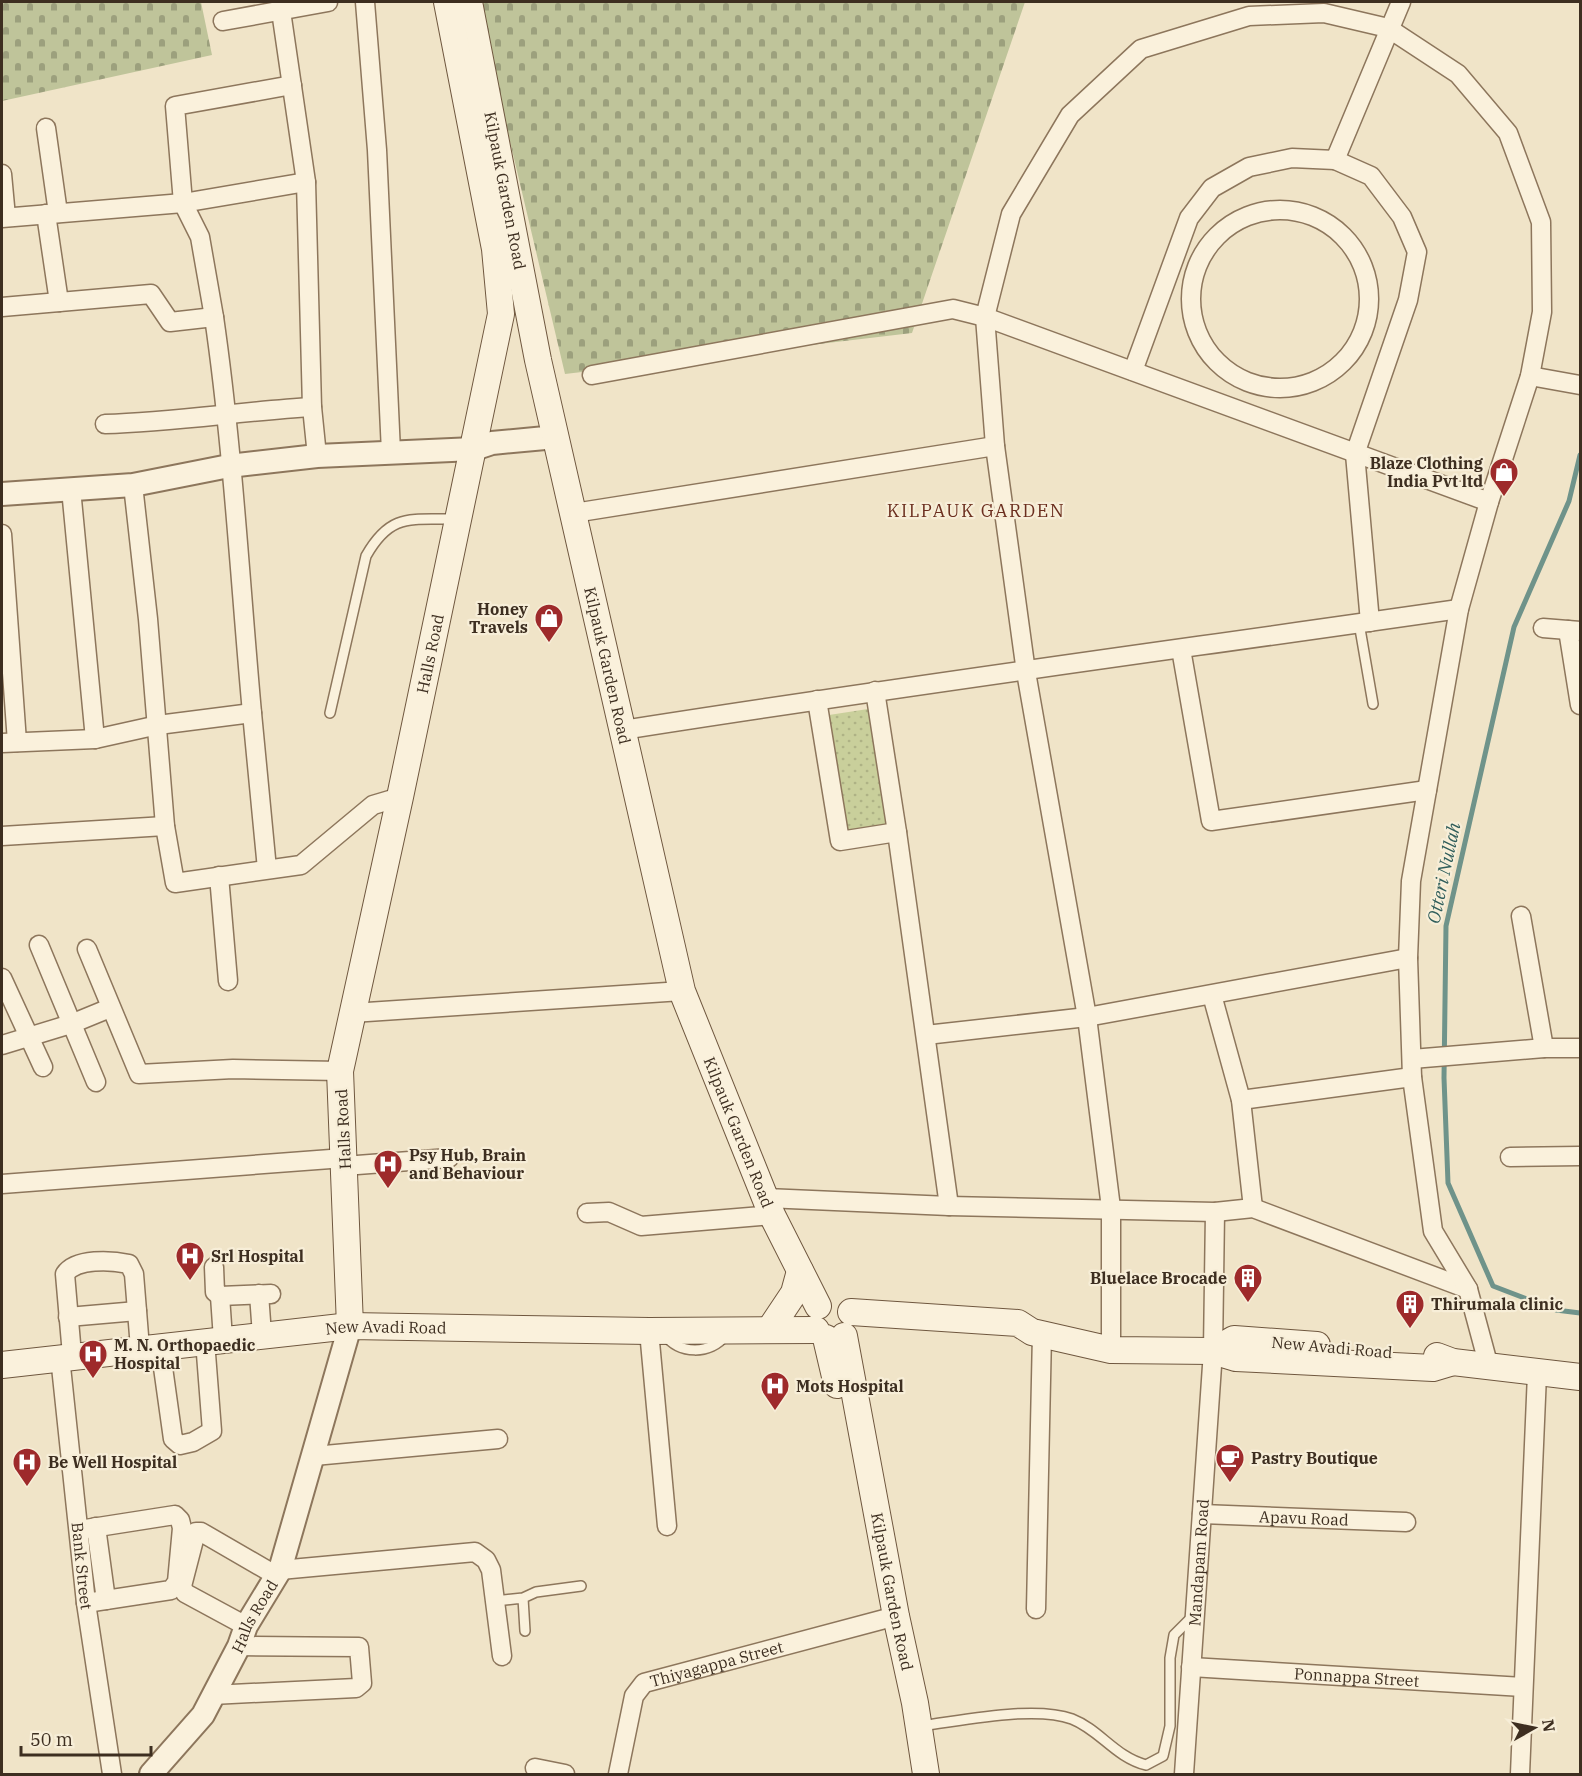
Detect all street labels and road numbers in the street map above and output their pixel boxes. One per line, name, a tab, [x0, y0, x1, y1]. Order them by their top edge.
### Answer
street label: Kilpauk Garden Road	[480, 110, 530, 272]
street label: Kilpauk Garden Road	[580, 585, 635, 746]
street label: Halls Road	[412, 612, 448, 695]
street label: Kilpauk Garden Road	[699, 1054, 778, 1211]
street label: Halls Road	[331, 1088, 355, 1170]
street label: New Avadi Road	[324, 1316, 447, 1339]
street label: New Avadi Road	[1271, 1332, 1394, 1362]
street label: Mandapam Road	[1184, 1498, 1213, 1627]
street label: Apavu Road	[1259, 1506, 1349, 1530]
street label: Kilpauk Garden Road	[867, 1511, 918, 1673]
street label: Bank Street	[68, 1521, 97, 1611]
street label: Halls Road	[227, 1576, 282, 1657]
street label: Thiyagappa Street	[648, 1636, 786, 1691]
street label: Ponnappa Street	[1294, 1663, 1420, 1691]

